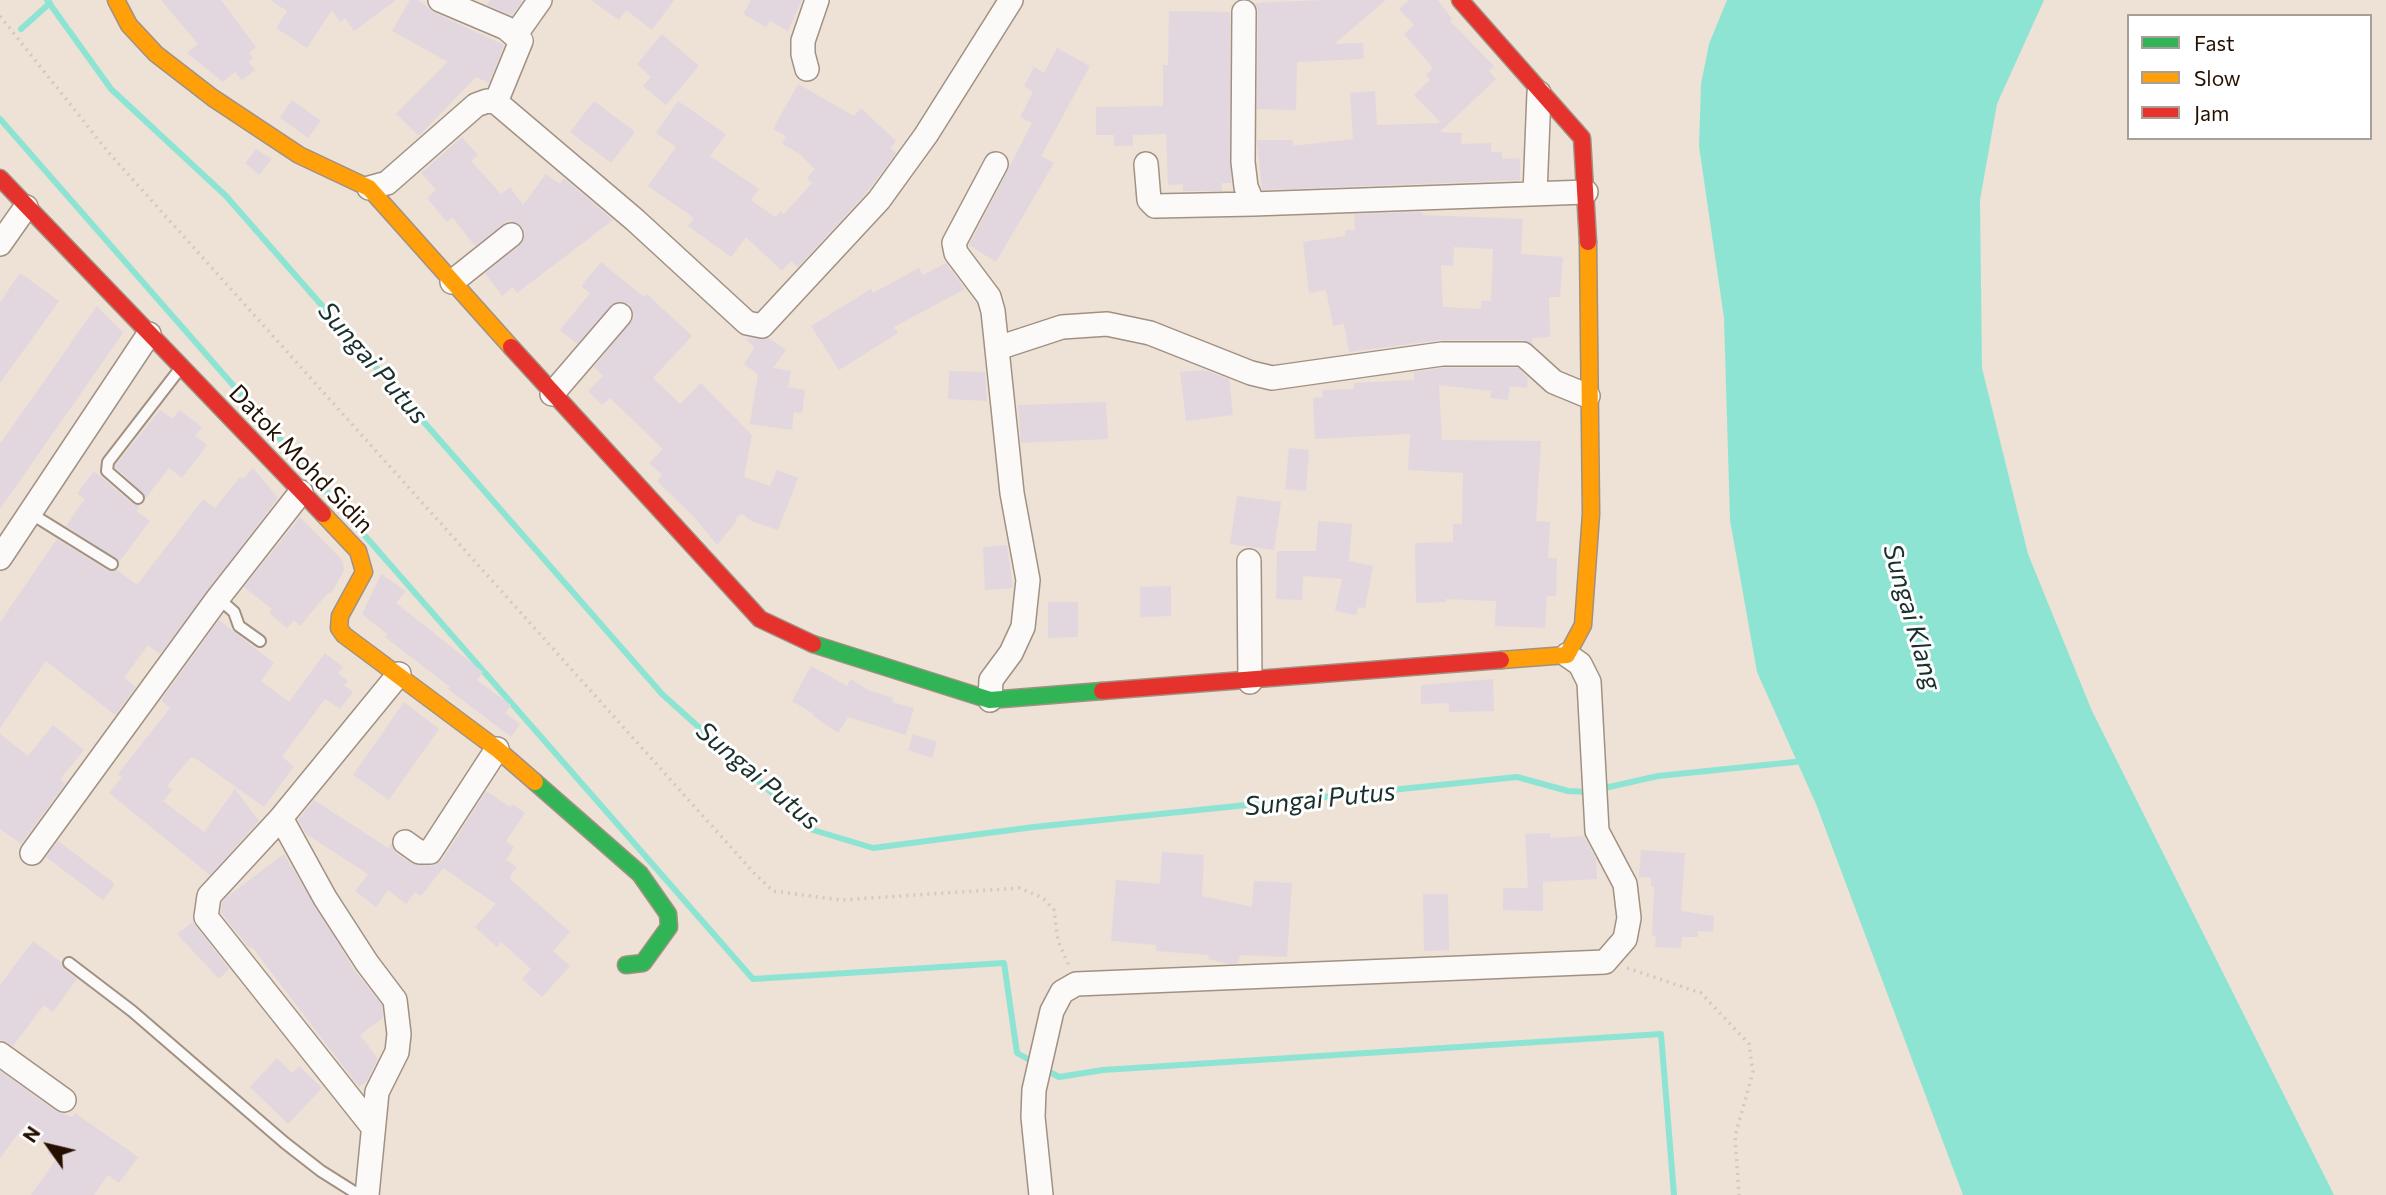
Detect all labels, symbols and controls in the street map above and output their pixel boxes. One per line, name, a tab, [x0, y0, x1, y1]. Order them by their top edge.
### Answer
legend	[2127, 14, 2372, 140]
text: Fast	[2194, 30, 2235, 55]
text: Slow	[2194, 65, 2241, 90]
text: Jam	[2194, 100, 2229, 125]
water label: Sungai Putus	[311, 296, 435, 430]
street label: Datok Mohd Sidin	[223, 379, 379, 539]
water label: Sungai Klang	[1876, 540, 1948, 694]
water label: Sungai Putus	[690, 715, 826, 837]
water label: Sungai Putus	[1243, 776, 1397, 822]
north arrow	[14, 1111, 84, 1181]
text: N	[18, 1122, 45, 1146]

